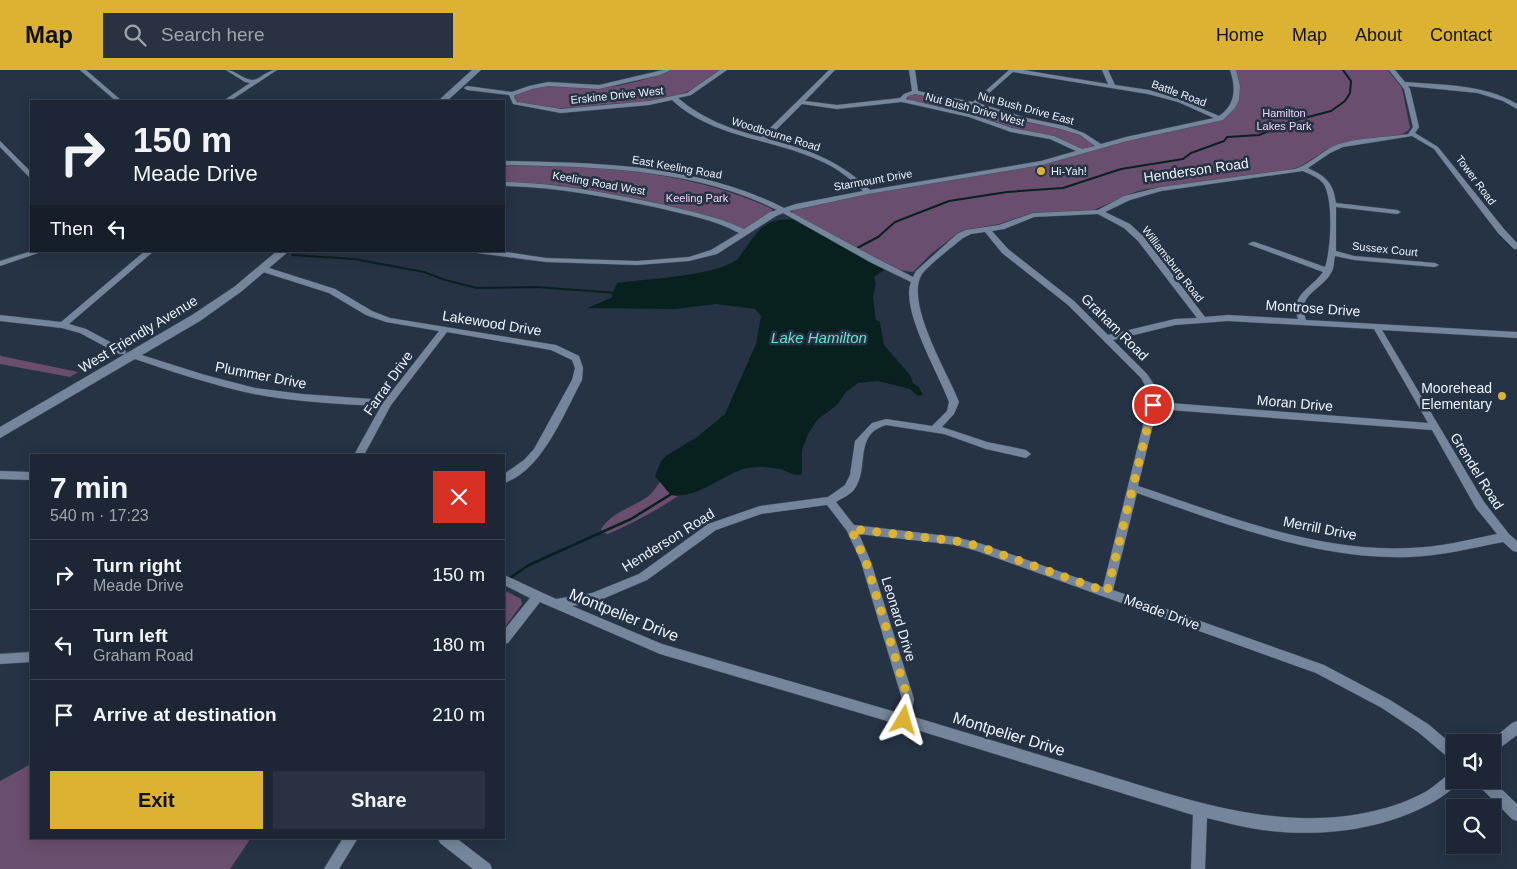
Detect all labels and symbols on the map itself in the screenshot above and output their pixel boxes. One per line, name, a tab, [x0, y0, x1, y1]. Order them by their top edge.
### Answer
street label: Battle Road	[1150, 78, 1208, 108]
street label: Erskine Drive West	[570, 84, 664, 106]
street label: Nut Bush Drive East	[977, 89, 1075, 127]
street label: Nut Bush Drive West	[924, 90, 1026, 128]
park label: Hamilton Lakes Park	[1256, 107, 1312, 132]
street label: Woodbourne Road	[730, 115, 822, 153]
street label: East Keeling Road	[631, 153, 723, 181]
street label: Tower Road	[1454, 153, 1498, 207]
street label: Henderson Road	[1142, 155, 1250, 185]
marker: Hi-Yah!	[1035, 165, 1047, 177]
place label: Hi-Yah!	[1051, 165, 1087, 177]
street label: Starmount Drive	[833, 167, 913, 193]
street label: Keeling Road West	[552, 169, 646, 197]
park label: Keeling Park	[666, 192, 729, 204]
street label: Williamsburg Road	[1140, 224, 1206, 304]
street label: Sussex Court	[1352, 240, 1418, 258]
street label: Graham Road	[1078, 290, 1152, 364]
street label: West Friendly Avenue	[76, 292, 200, 376]
street label: Montrose Drive	[1265, 297, 1361, 319]
street label: Lakewood Drive	[441, 307, 543, 339]
water label: Lake Hamilton	[771, 329, 867, 346]
street label: Farrar Drive	[360, 348, 416, 418]
street label: Plummer Drive	[214, 358, 308, 392]
place label: Moorehead Elementary	[1421, 380, 1492, 412]
pin	[1132, 384, 1174, 426]
marker: Moorehead Elementary	[1496, 390, 1508, 402]
street label: Moran Drive	[1256, 392, 1334, 414]
street label: Grendel Road	[1447, 430, 1507, 512]
street label: Henderson Road	[619, 505, 717, 575]
street label: Merrill Drive	[1282, 513, 1358, 543]
street label: Leonard Drive	[878, 575, 920, 664]
street label: Montpelier Drive	[567, 585, 681, 645]
street label: Meade Drive	[1122, 591, 1202, 633]
position arrow	[877, 693, 929, 745]
street label: Montpelier Drive	[951, 709, 1067, 759]

